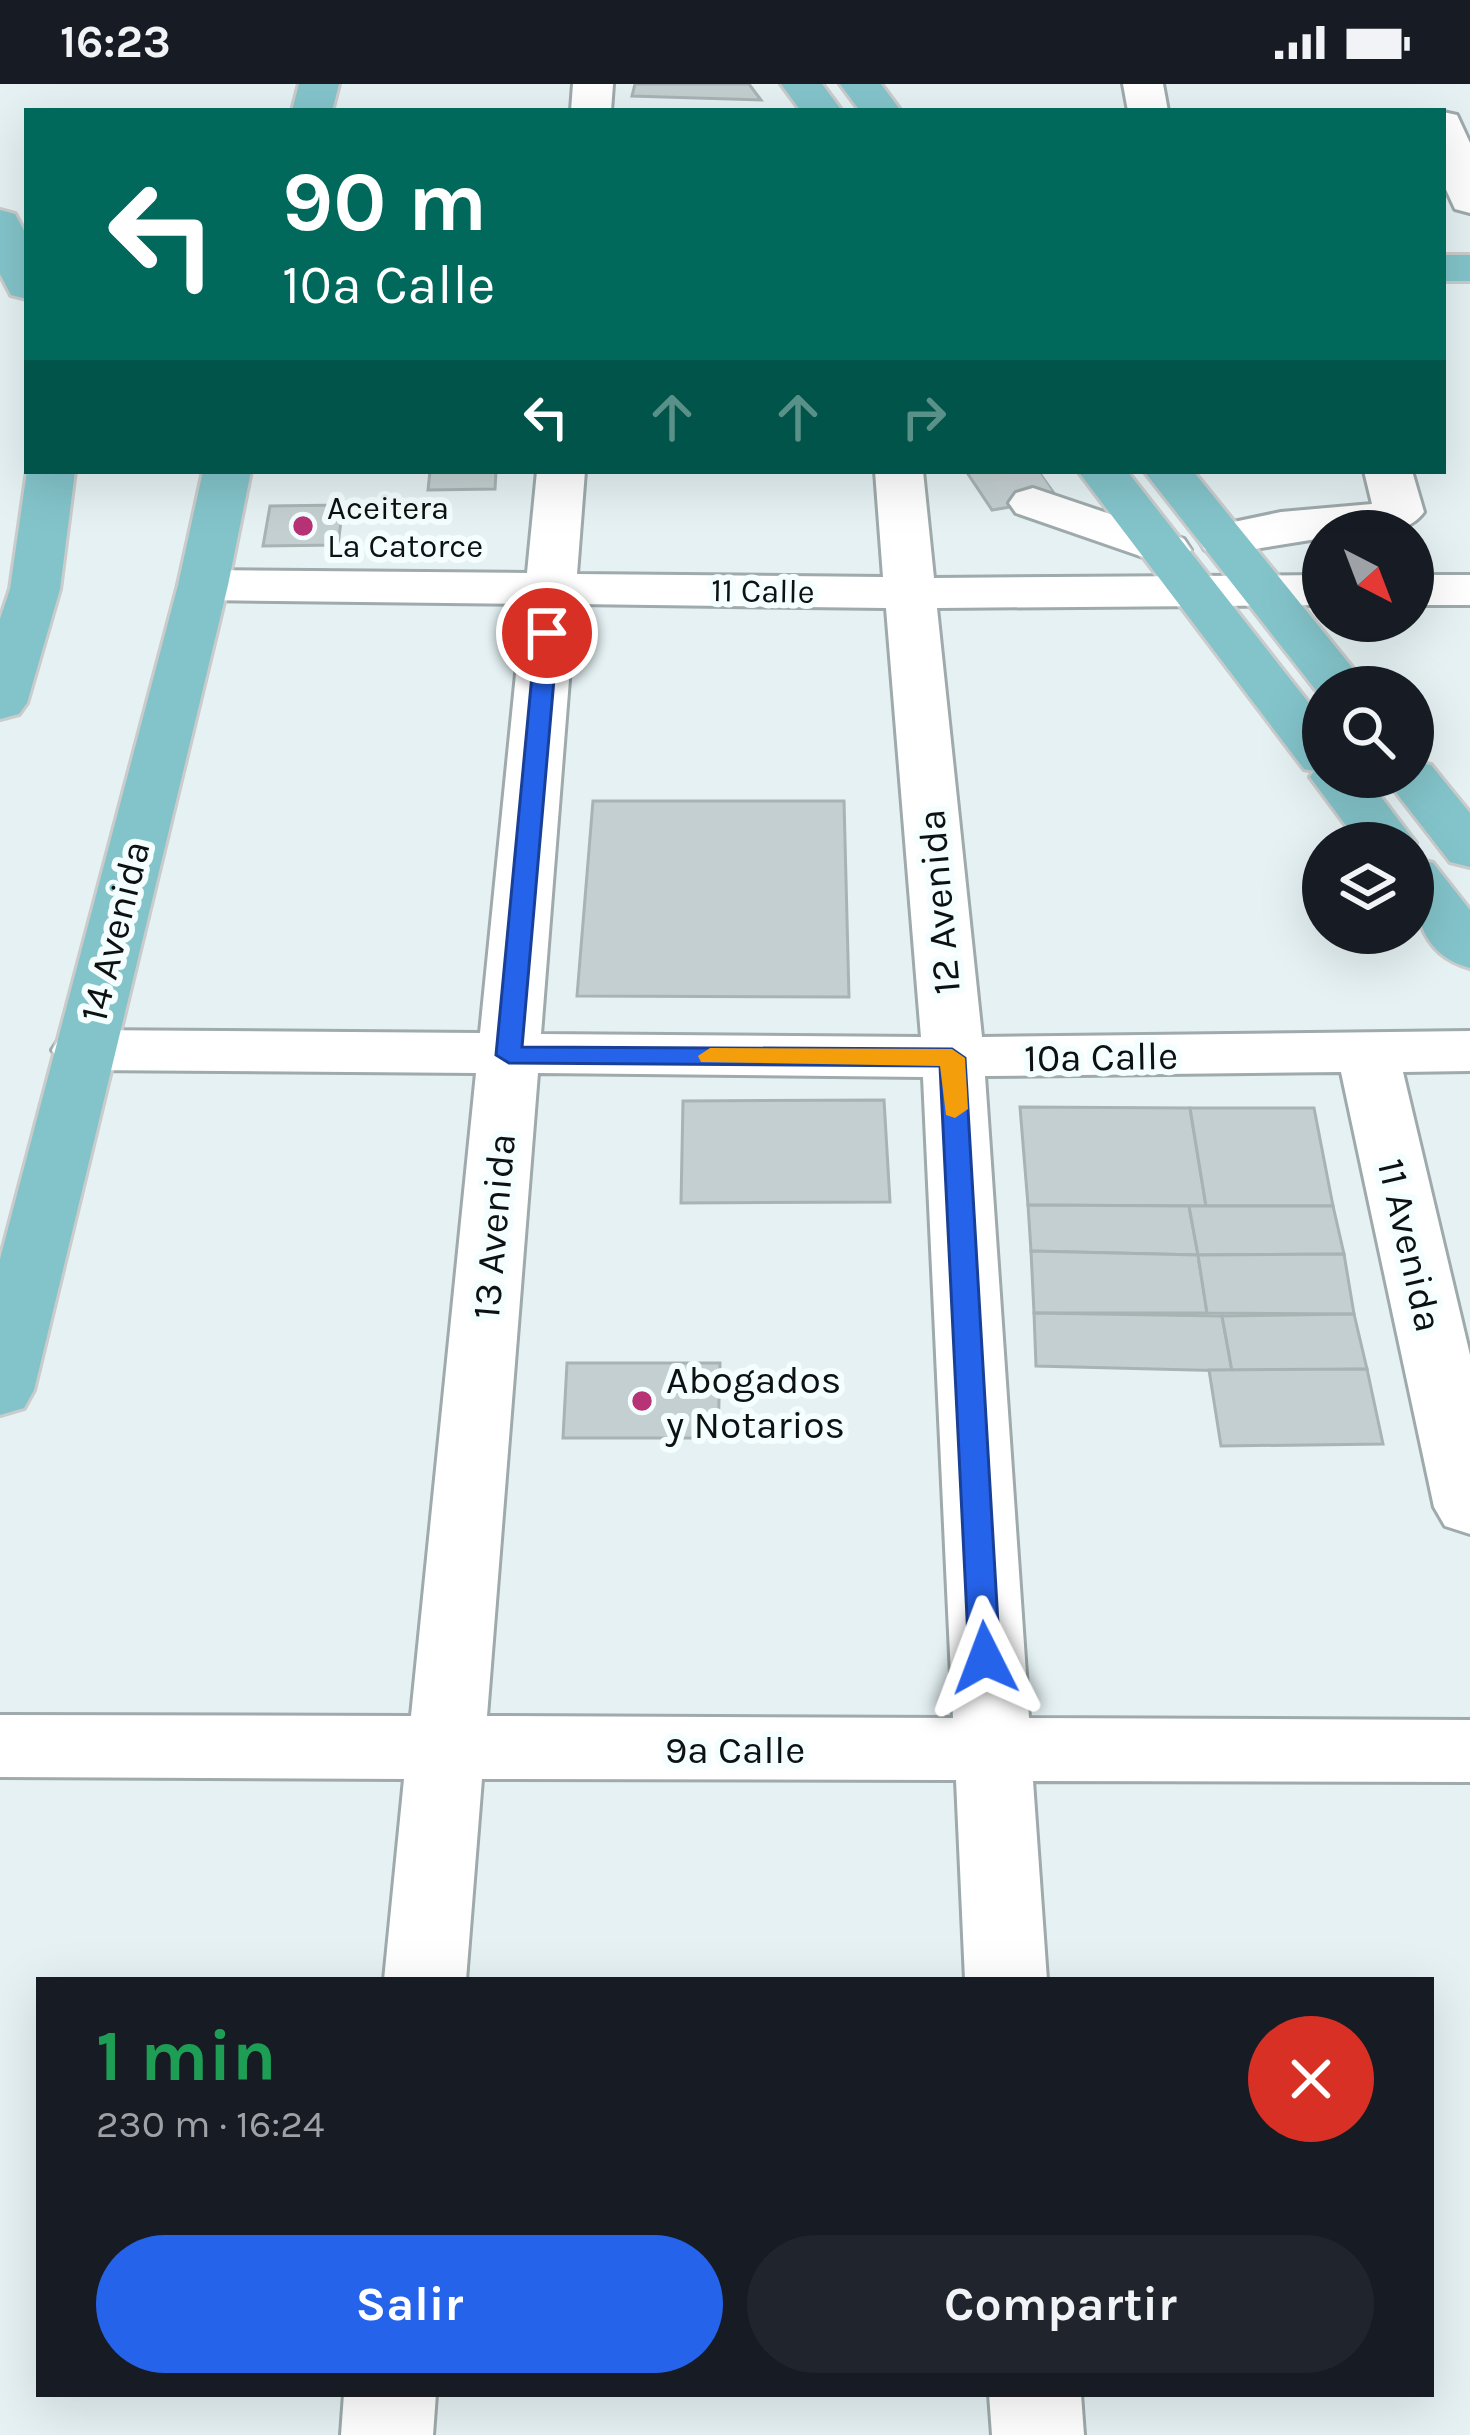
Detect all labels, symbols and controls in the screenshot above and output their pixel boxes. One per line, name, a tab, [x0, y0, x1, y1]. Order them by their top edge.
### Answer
text: 16:23	[60, 16, 171, 68]
text: 90 m	[282, 153, 487, 251]
icon: left	[84, 156, 240, 312]
text: 10a Calle	[282, 253, 495, 317]
icon: left	[513, 384, 579, 450]
icon: ahead	[639, 384, 705, 450]
icon: ahead	[765, 384, 831, 450]
icon: right	[891, 384, 957, 450]
place label: Aceitera La Catorce	[327, 489, 483, 565]
north arrow	[1302, 510, 1434, 642]
map controls	[1302, 510, 1434, 954]
marker: Aceitera La Catorce	[290, 513, 316, 539]
street label: 11 Calle	[711, 571, 815, 611]
pin	[496, 582, 598, 684]
icon: arrive	[514, 600, 580, 666]
button: search	[1302, 666, 1434, 798]
street label: 12 Avenida	[908, 807, 970, 996]
button: layers	[1302, 822, 1434, 954]
street label: 14 Avenida	[70, 836, 160, 1026]
street label: 10a Calle	[1024, 1033, 1178, 1081]
street label: 13 Avenida	[463, 1131, 525, 1321]
street label: 11 Avenida	[1368, 1154, 1452, 1336]
place label: Abogados y Notarios	[665, 1357, 845, 1448]
marker: Abogados y Notarios	[629, 1388, 655, 1414]
position arrow	[922, 1595, 1048, 1721]
street label: 9a Calle	[665, 1727, 805, 1773]
text: 1 min	[96, 2014, 277, 2098]
button: close	[1248, 2016, 1374, 2142]
text: 230 m · 16:24	[96, 2101, 325, 2147]
button: Salir	[96, 2235, 723, 2373]
button: Compartir	[747, 2235, 1374, 2373]

